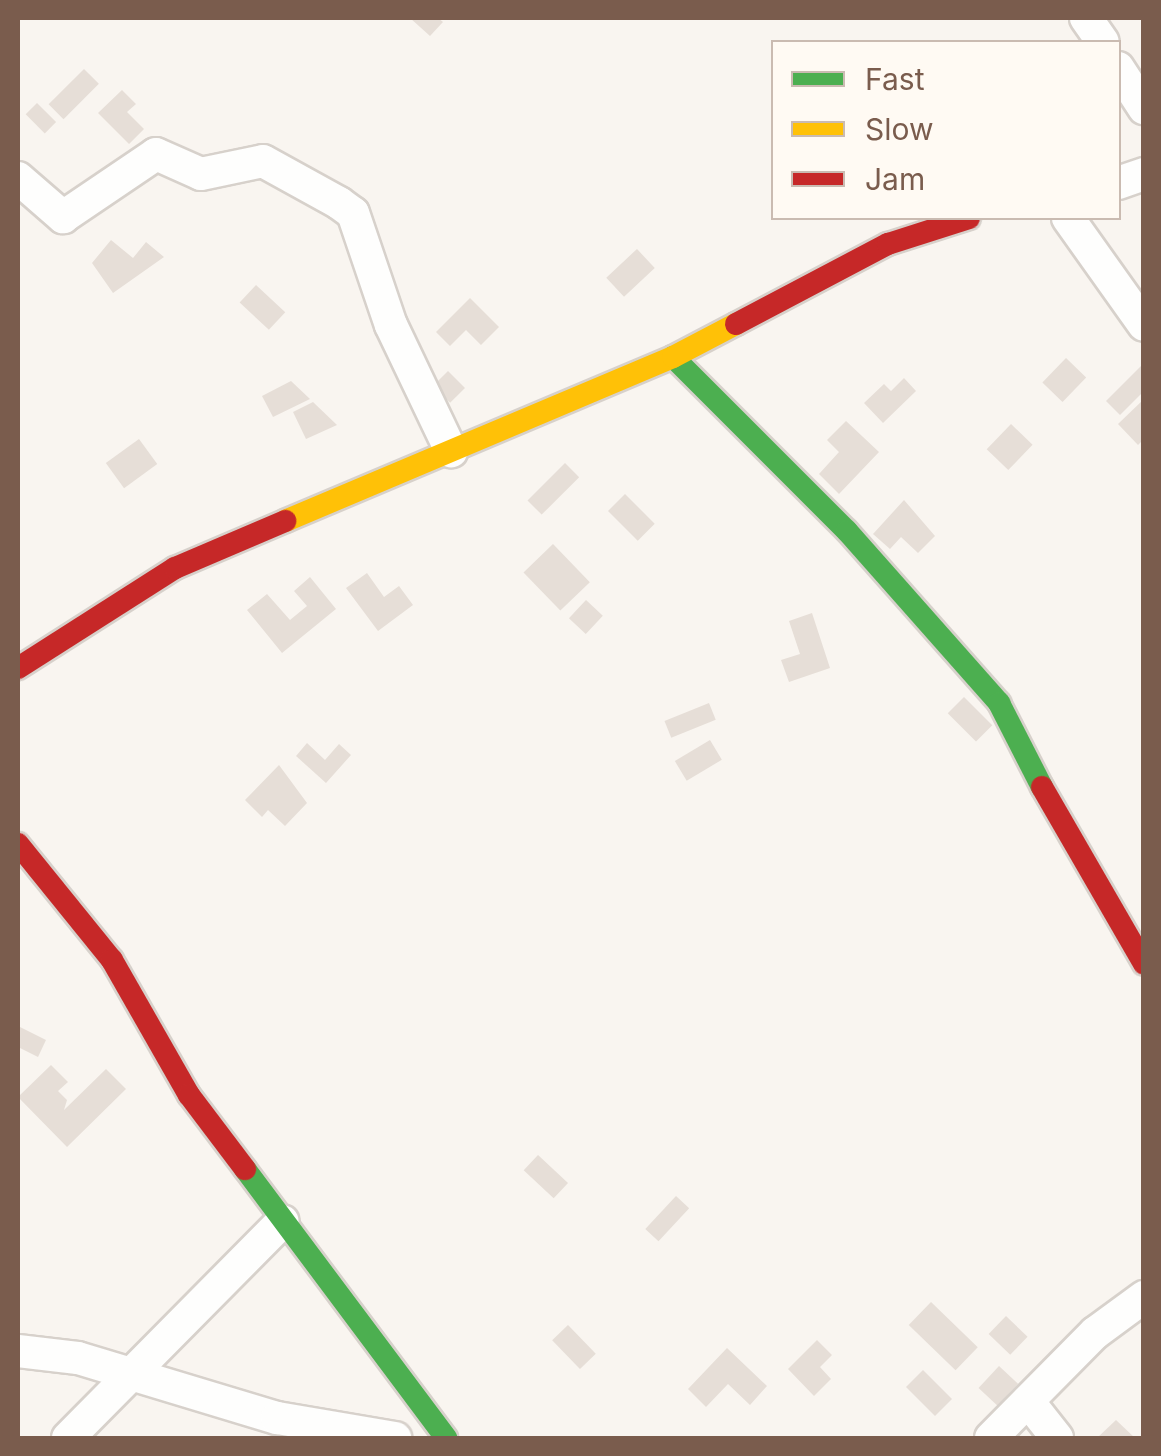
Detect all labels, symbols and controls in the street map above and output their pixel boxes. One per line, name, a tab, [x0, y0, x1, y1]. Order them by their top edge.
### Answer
legend	[771, 40, 1121, 220]
text: Fast	[865, 61, 924, 97]
text: Slow	[865, 111, 934, 147]
text: Jam	[865, 161, 925, 197]

